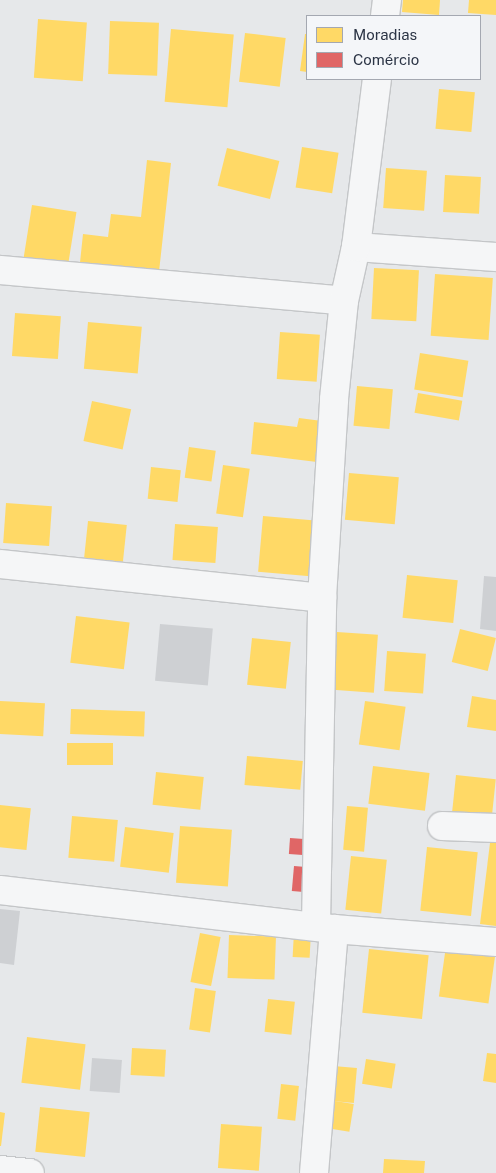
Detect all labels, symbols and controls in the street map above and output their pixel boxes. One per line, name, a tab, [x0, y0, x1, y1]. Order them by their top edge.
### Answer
legend	[306, 15, 481, 80]
text: Moradias	[353, 26, 417, 43]
text: Comércio	[353, 51, 419, 68]

